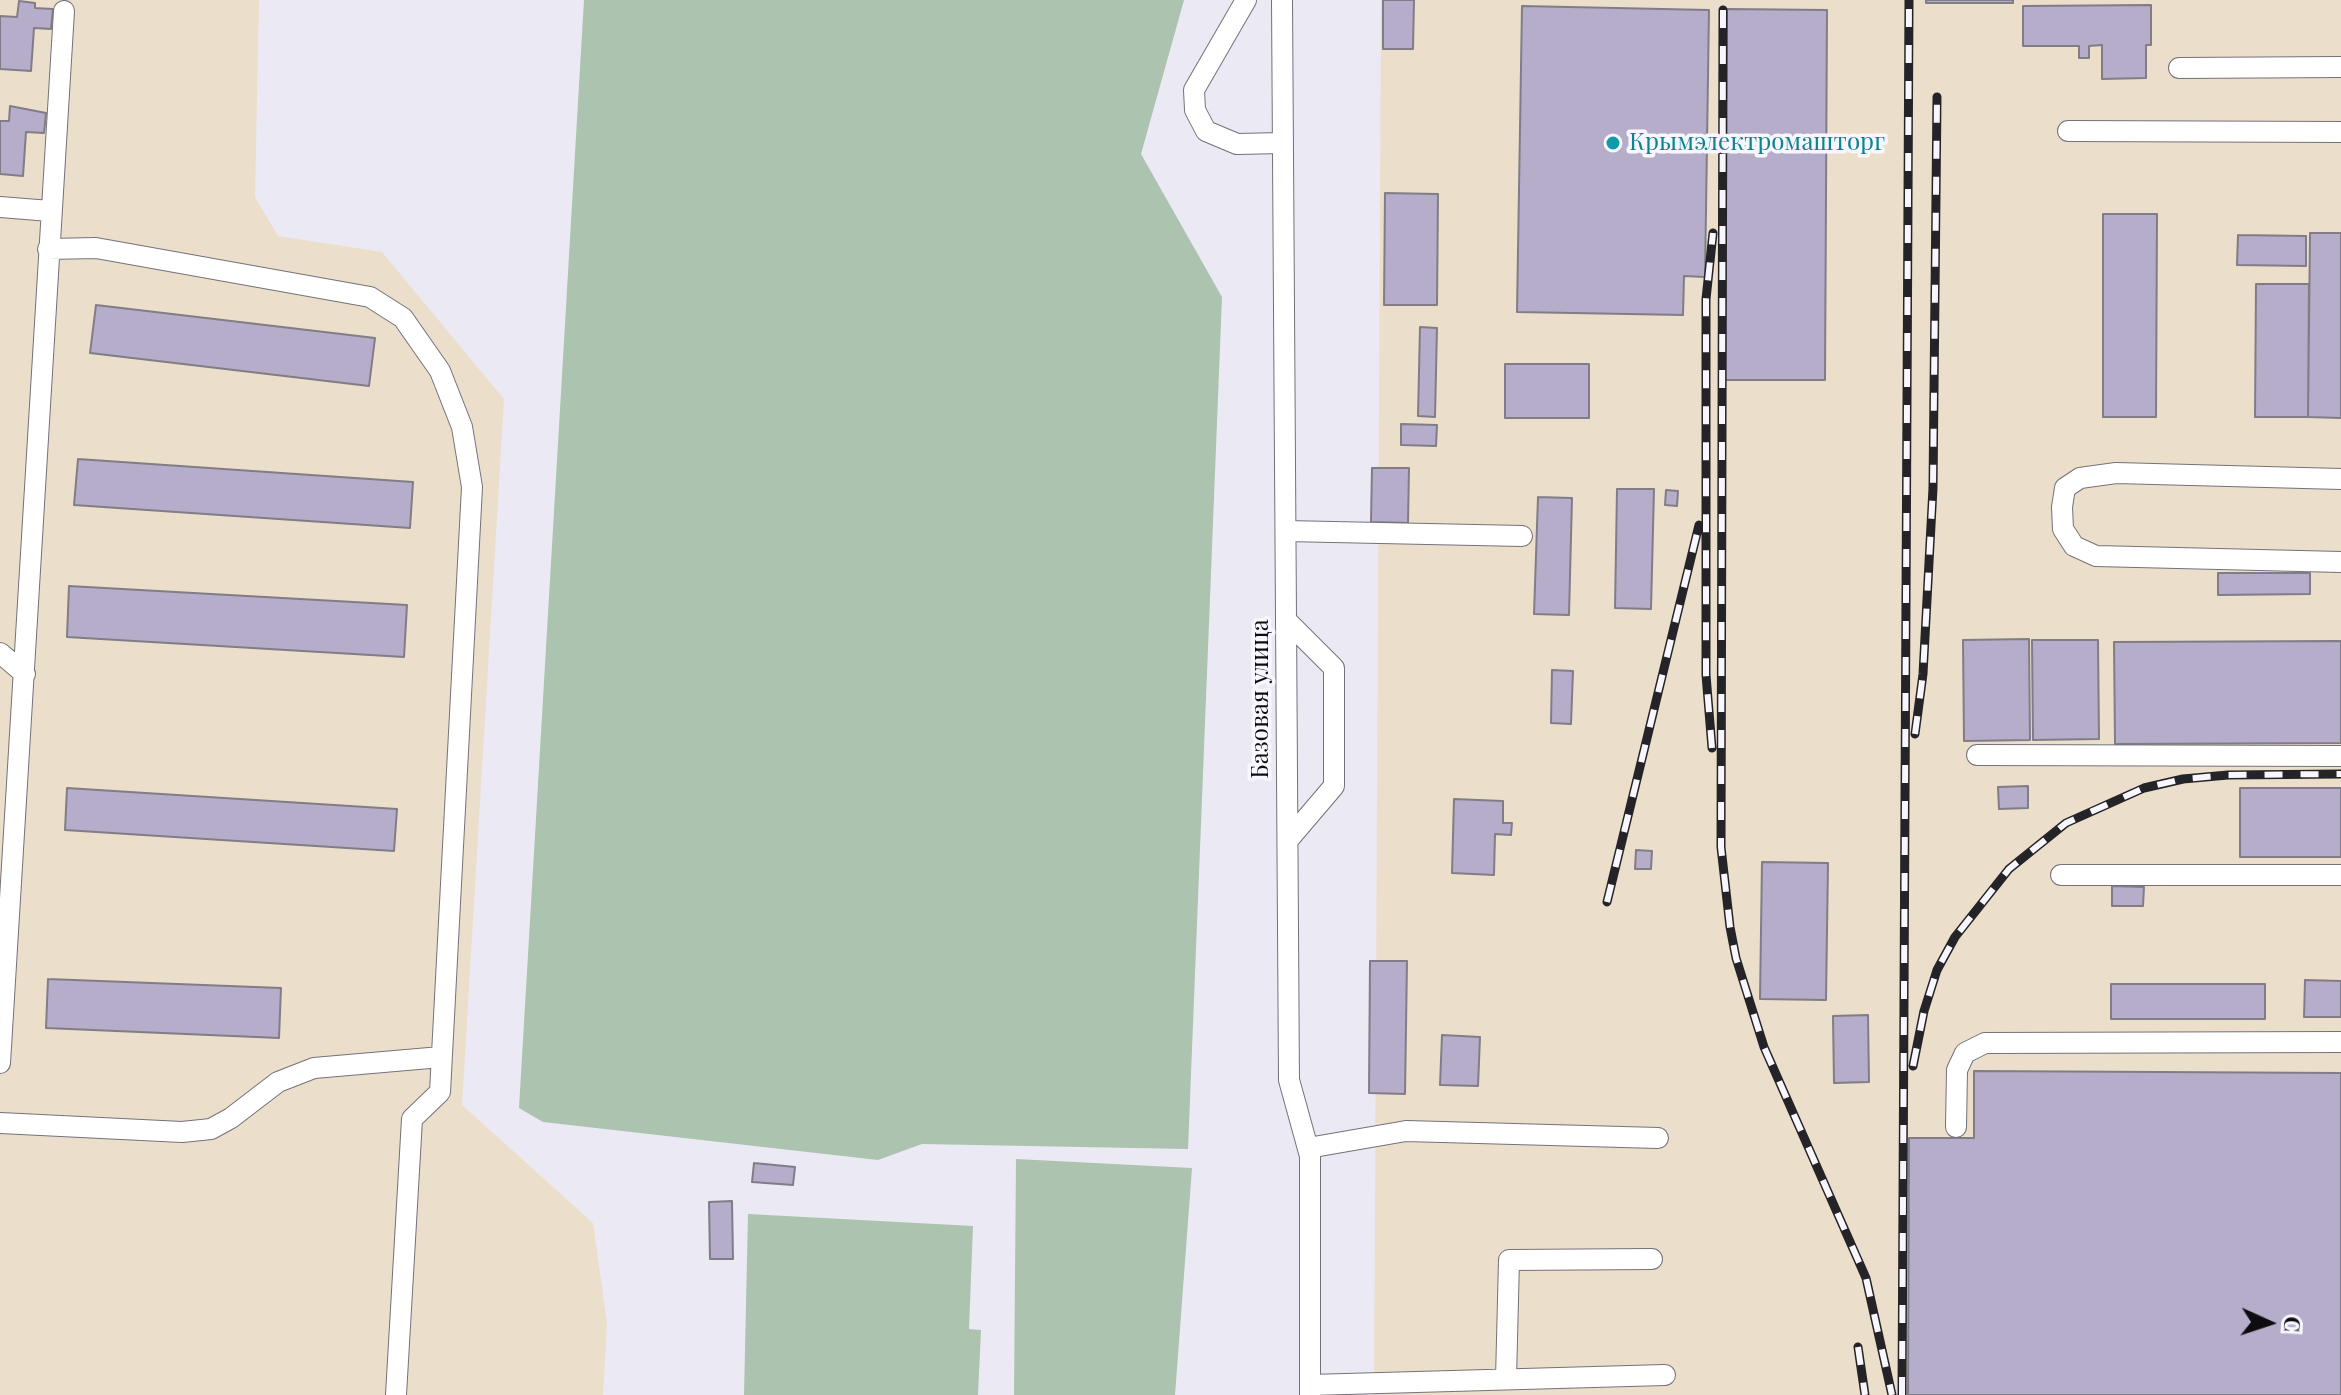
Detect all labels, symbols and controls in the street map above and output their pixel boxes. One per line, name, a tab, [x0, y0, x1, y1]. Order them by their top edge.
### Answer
place label: Крымэлектромашторг	[1629, 129, 1885, 157]
marker: Крымэлектромашторг	[1604, 134, 1622, 152]
street label: Базовая улица	[1247, 619, 1275, 779]
north arrow	[2229, 1283, 2309, 1363]
text: С	[2278, 1316, 2308, 1333]

